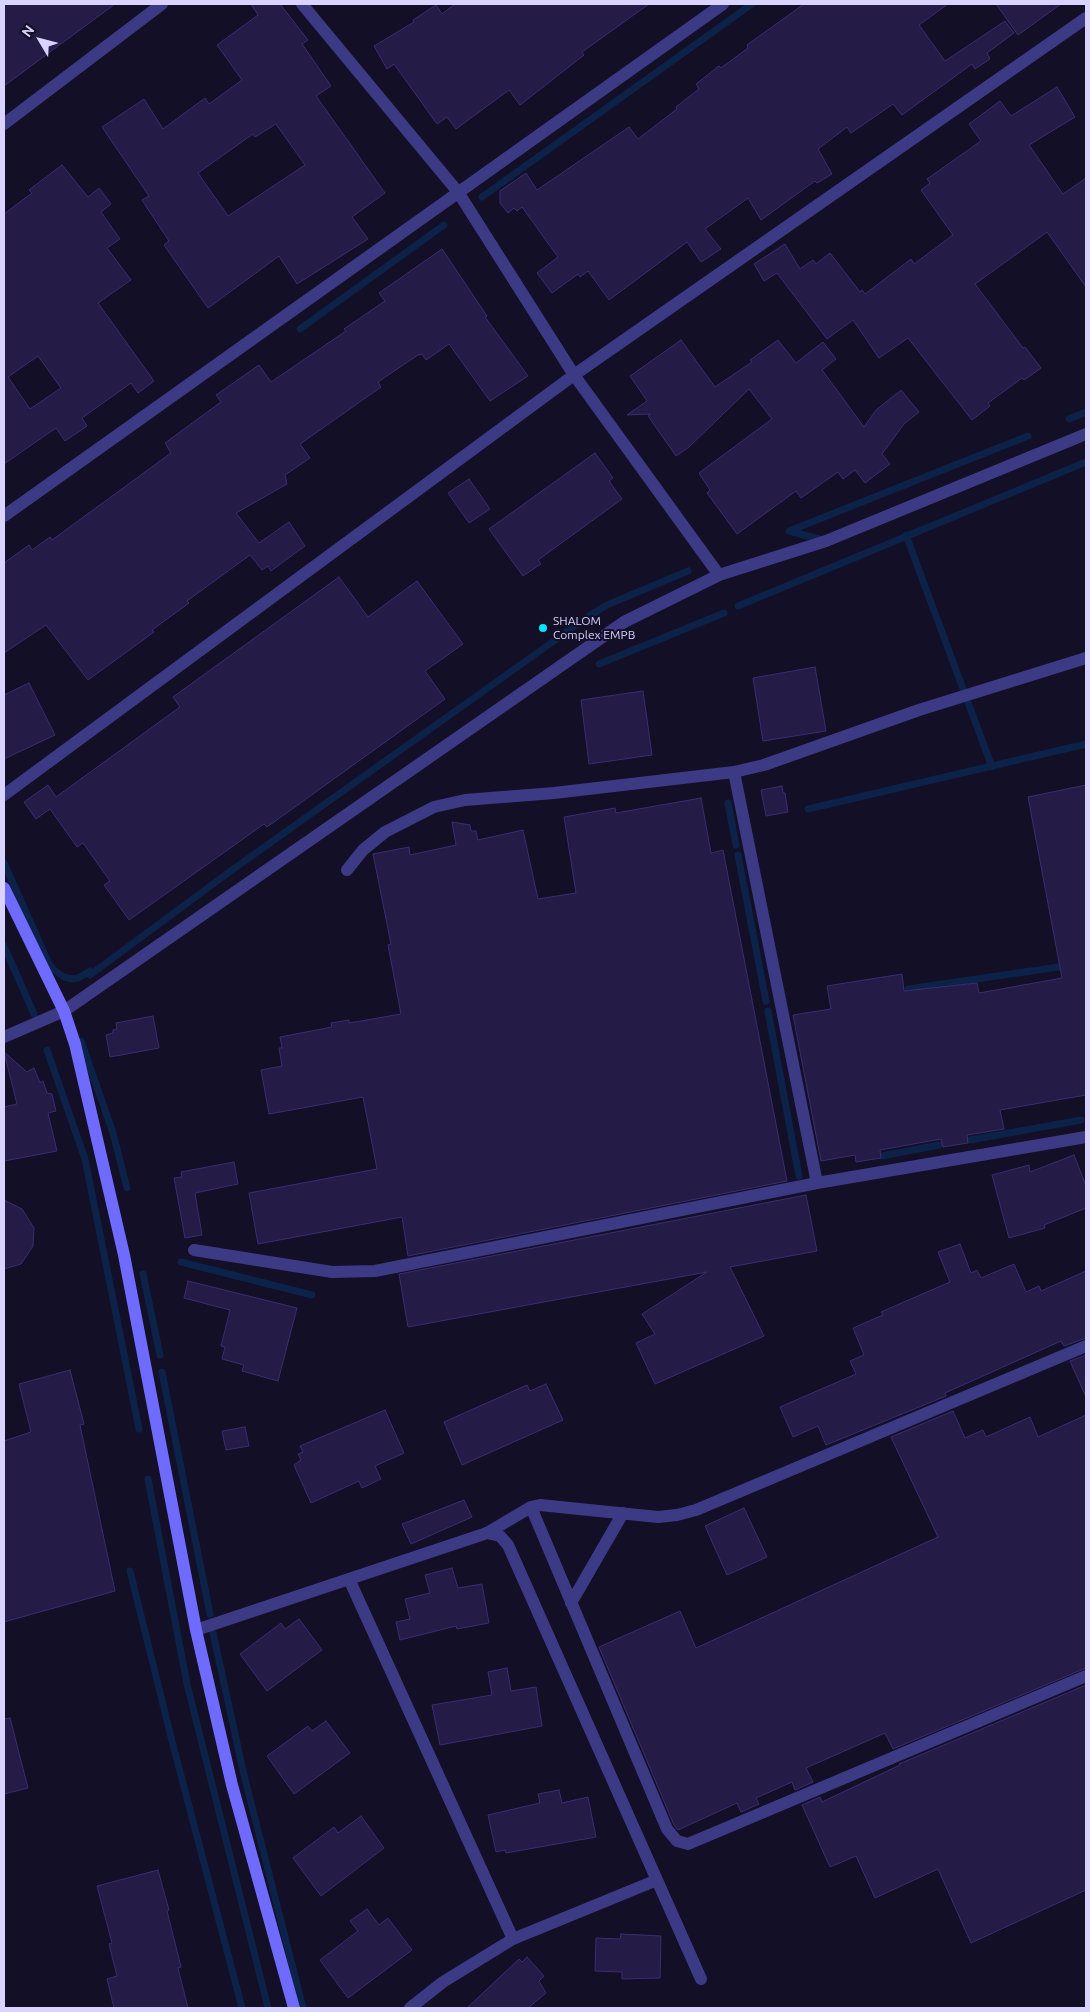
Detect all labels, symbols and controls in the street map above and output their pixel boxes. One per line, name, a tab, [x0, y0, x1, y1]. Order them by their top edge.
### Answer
north arrow	[15, 15, 65, 65]
text: N	[18, 22, 38, 40]
place label: SHALOM Complex EMPB	[553, 614, 635, 642]
marker: SHALOM Complex EMPB	[537, 622, 549, 634]

